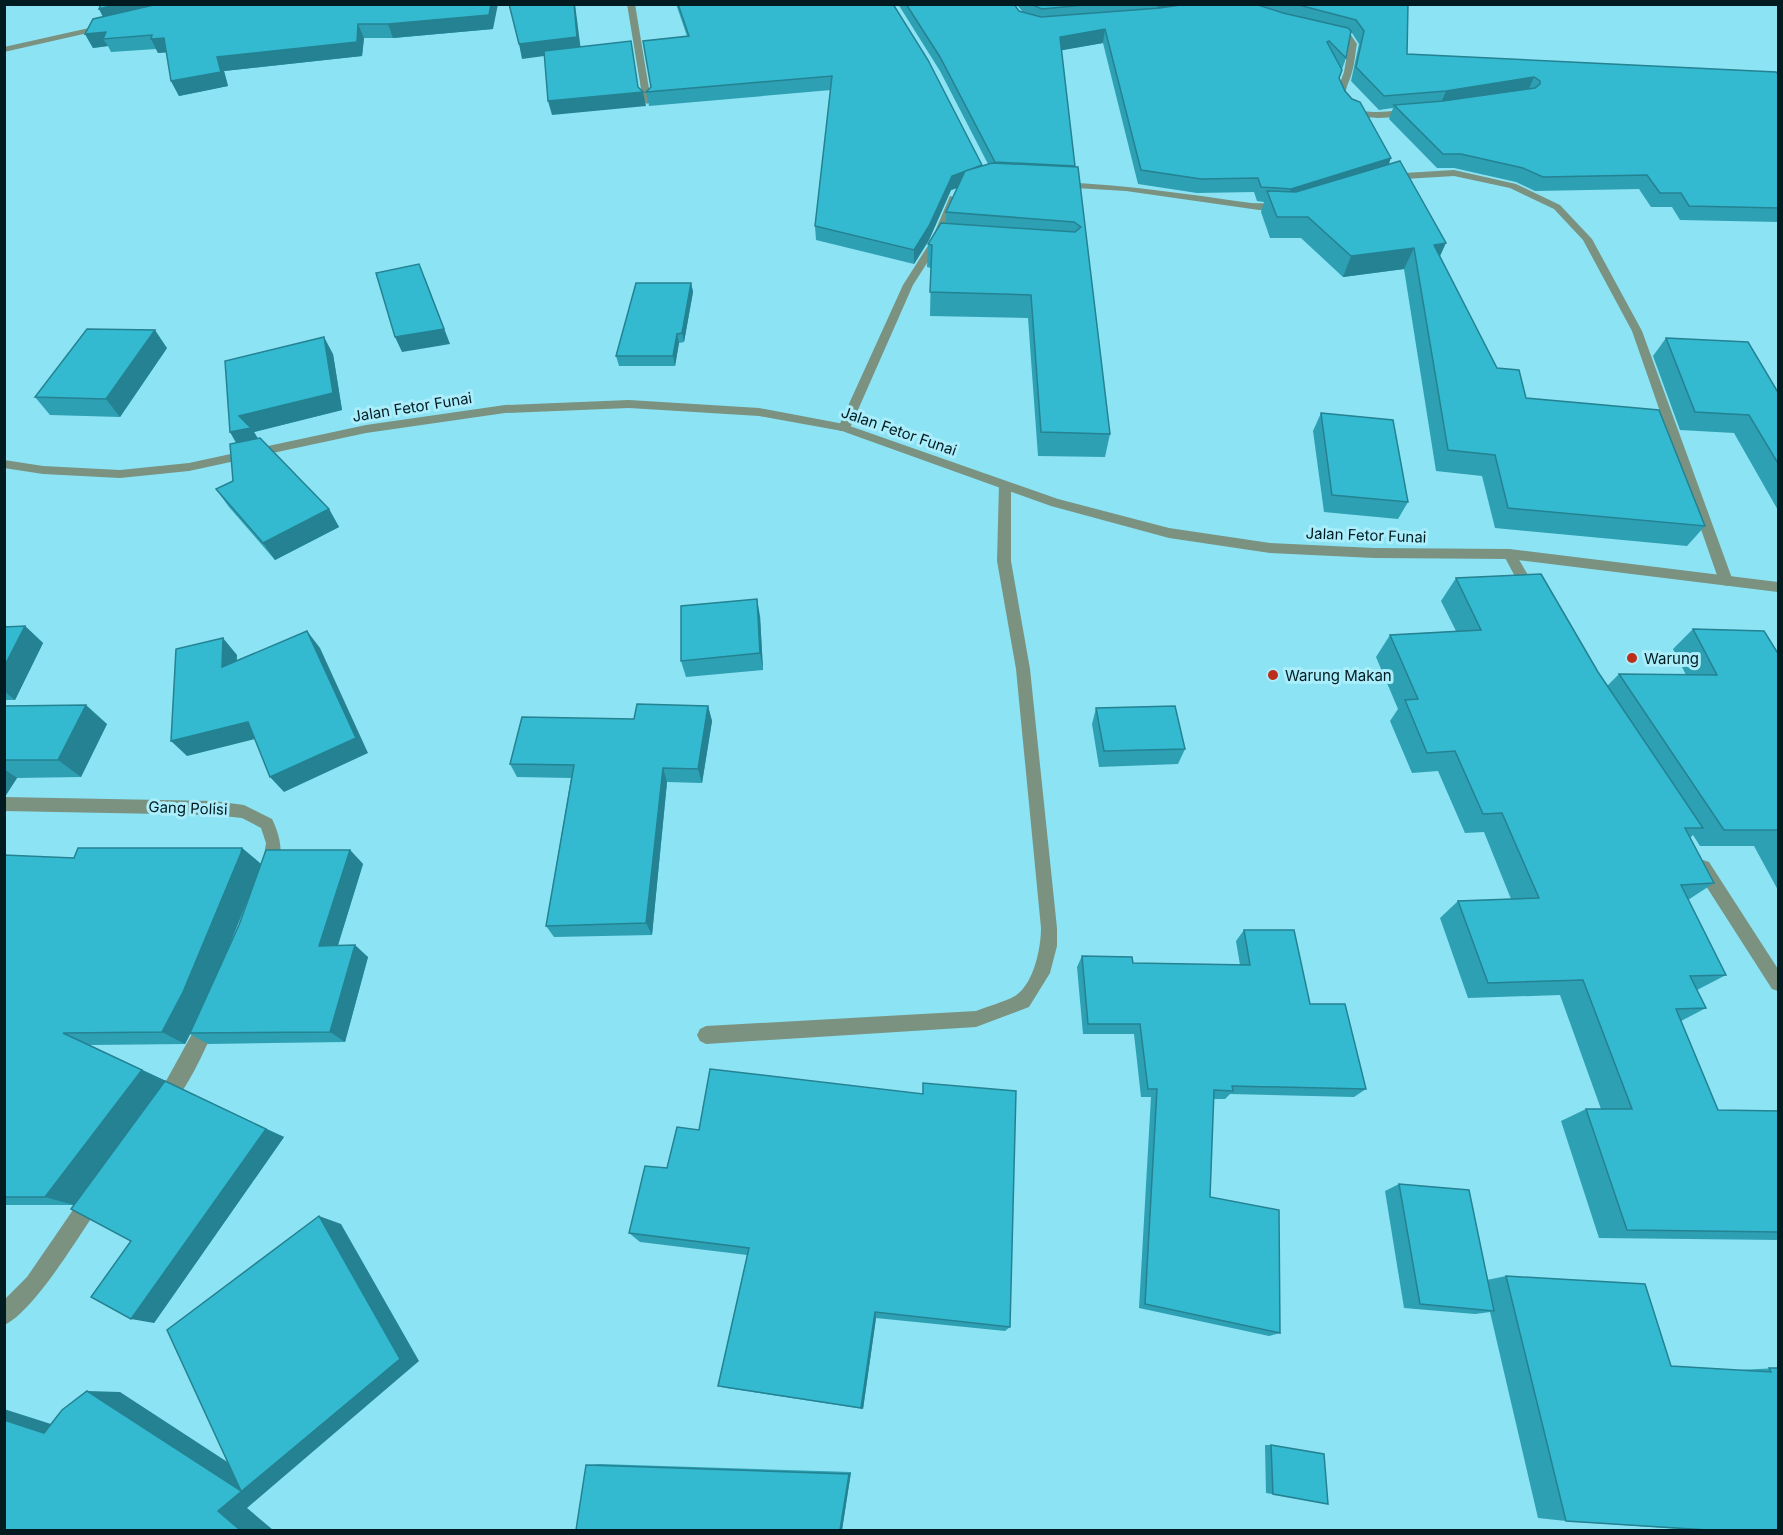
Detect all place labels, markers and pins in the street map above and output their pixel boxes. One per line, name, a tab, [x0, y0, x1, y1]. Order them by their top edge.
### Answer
place label: Warung	[1644, 649, 1699, 668]
marker: Warung	[1625, 651, 1639, 665]
place label: Warung Makan	[1285, 666, 1392, 685]
marker: Warung Makan	[1266, 668, 1280, 682]

